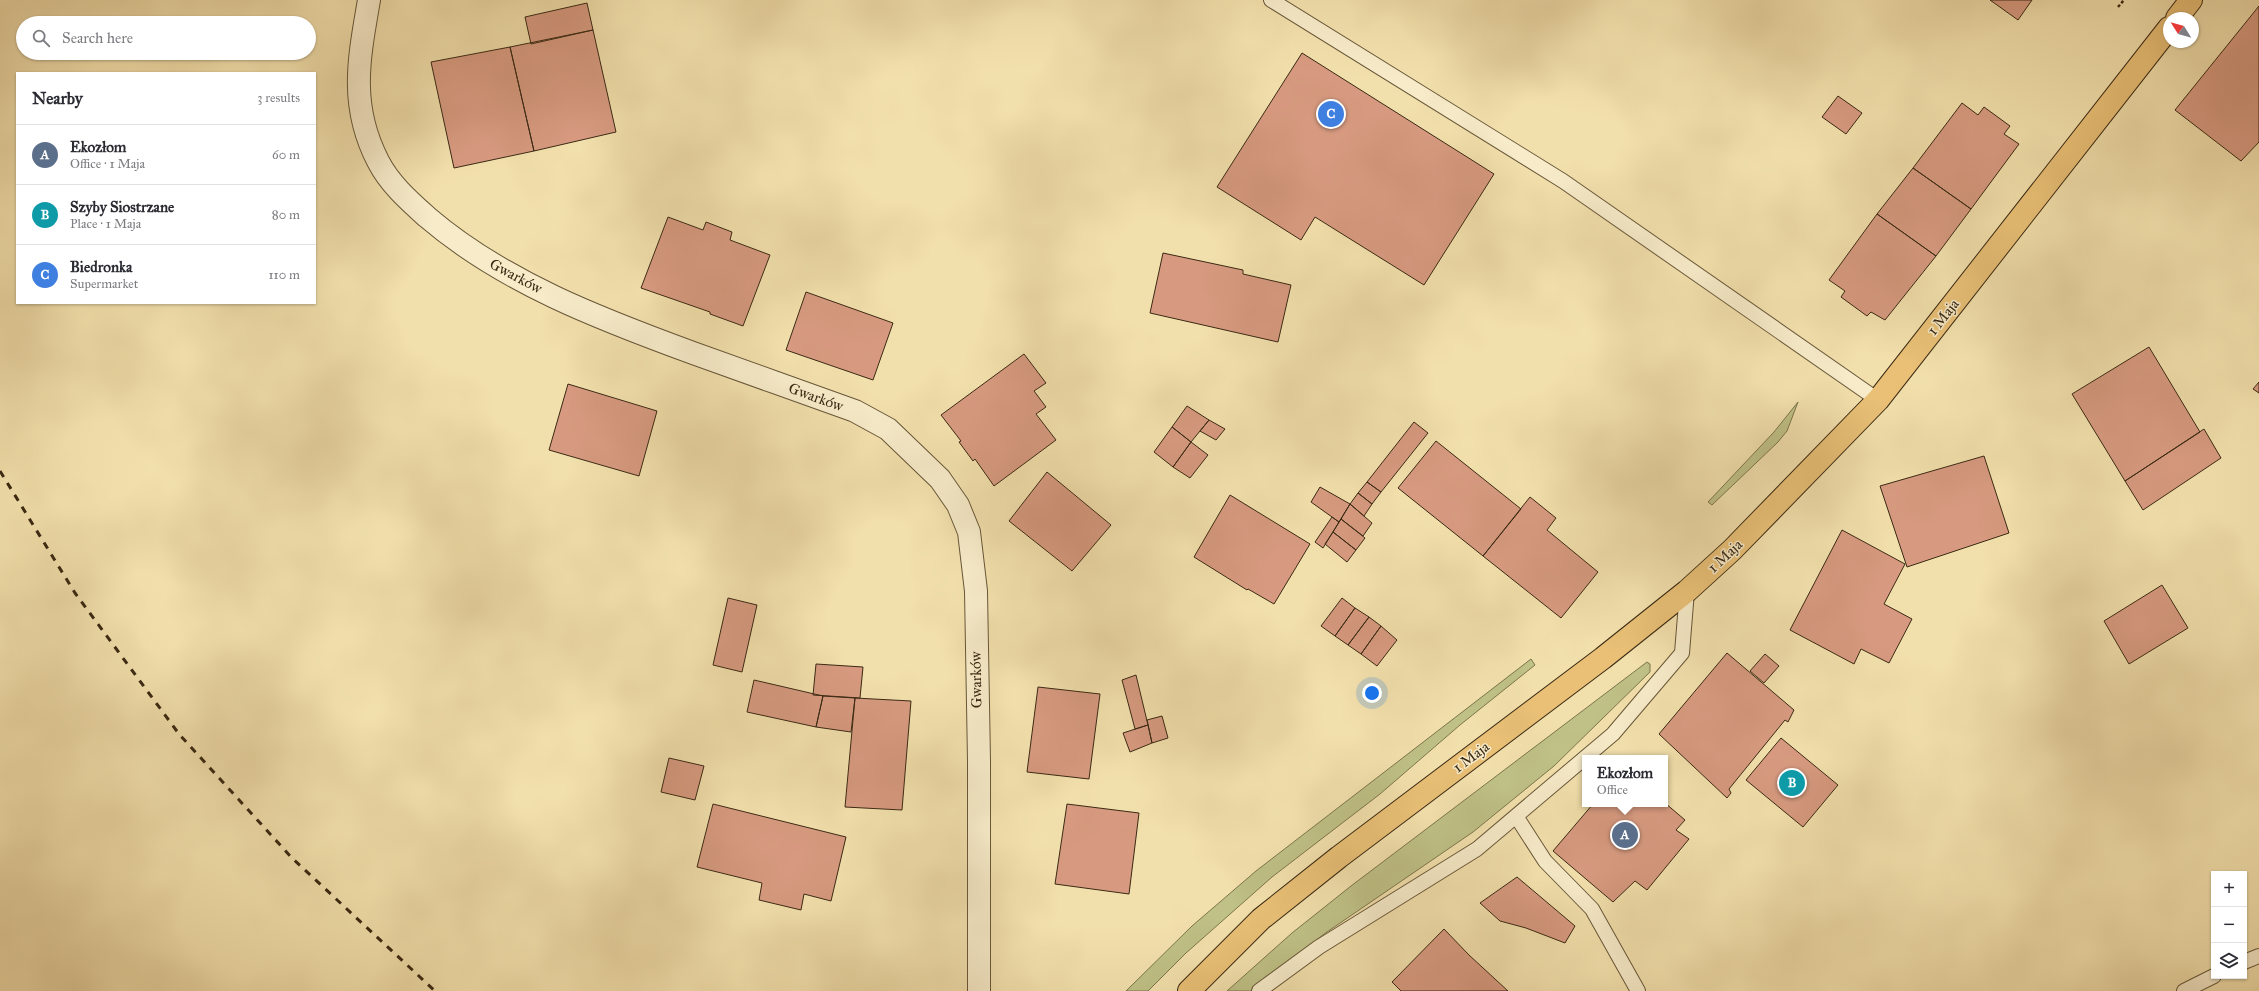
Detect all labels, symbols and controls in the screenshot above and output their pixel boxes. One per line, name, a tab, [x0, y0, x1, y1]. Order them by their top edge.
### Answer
north arrow	[2163, 12, 2199, 48]
search box	[16, 16, 316, 60]
icon: search	[30, 27, 52, 49]
text: Search here	[62, 29, 133, 47]
text: Nearby	[32, 88, 83, 109]
text: 3 results	[257, 90, 300, 106]
pin: C	[1318, 99, 1344, 129]
text: Ekozłom	[70, 138, 126, 156]
text: A	[41, 147, 49, 163]
text: 60 m	[272, 147, 300, 163]
text: Office · 1 Maja	[70, 156, 145, 172]
text: Szyby Siostrzane	[70, 198, 174, 216]
text: B	[41, 207, 49, 223]
text: 80 m	[272, 207, 300, 223]
text: Place · 1 Maja	[70, 216, 141, 232]
street label: Gwarków	[487, 255, 545, 297]
text: Biedronka	[70, 258, 132, 276]
text: C	[41, 267, 49, 283]
text: 110 m	[268, 267, 300, 283]
text: Supermarket	[70, 276, 138, 292]
street label: 1 Maja	[1923, 295, 1963, 339]
street label: Gwarków	[786, 379, 846, 415]
street label: 1 Maja	[1704, 535, 1747, 577]
street label: Gwarków	[967, 651, 985, 709]
your location	[1362, 683, 1382, 703]
street label: 1 Maja	[1449, 737, 1493, 777]
popup	[1582, 755, 1668, 807]
text: Ekozłom	[1597, 764, 1653, 782]
pin: B	[1779, 768, 1805, 798]
text: Office	[1597, 782, 1628, 798]
pin: A	[1612, 820, 1638, 850]
map controls	[2211, 871, 2247, 979]
button: +	[2211, 871, 2247, 907]
button: −	[2211, 907, 2247, 943]
button: layers	[2211, 943, 2247, 979]

